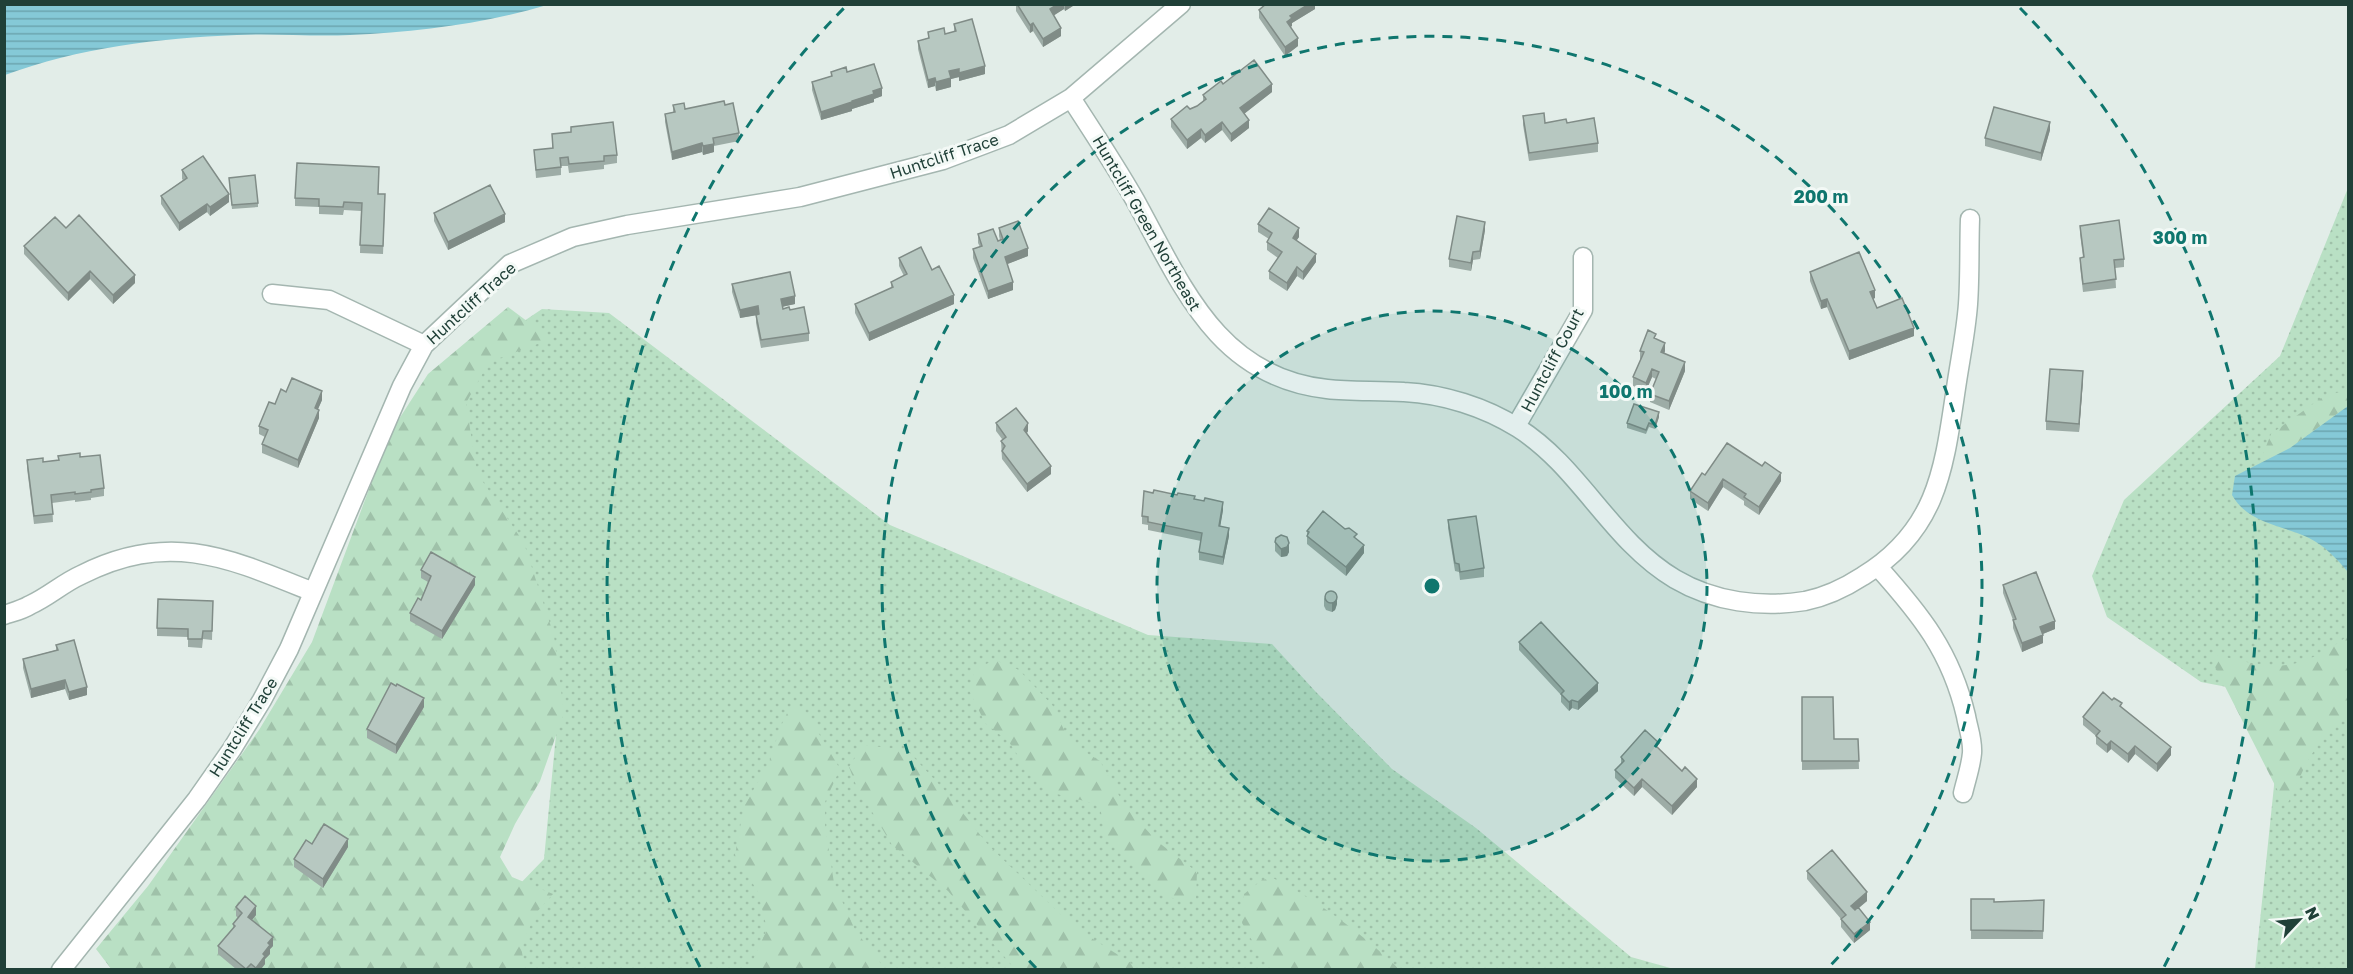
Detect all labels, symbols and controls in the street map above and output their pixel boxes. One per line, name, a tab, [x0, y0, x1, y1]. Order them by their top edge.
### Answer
street label: Huntcliff Trace	[887, 129, 1001, 183]
street label: Huntcliff Green Northeast	[1088, 132, 1206, 314]
text: 200 m	[1794, 185, 1848, 207]
text: 300 m	[2153, 226, 2207, 248]
street label: Huntcliff Trace	[422, 258, 520, 348]
street label: Huntcliff Court	[1516, 305, 1588, 415]
text: 100 m	[1600, 380, 1652, 402]
centre of rings	[1422, 576, 1442, 596]
street label: Huntcliff Trace	[204, 674, 282, 780]
north arrow	[2269, 890, 2329, 950]
text: N	[2301, 904, 2324, 923]

